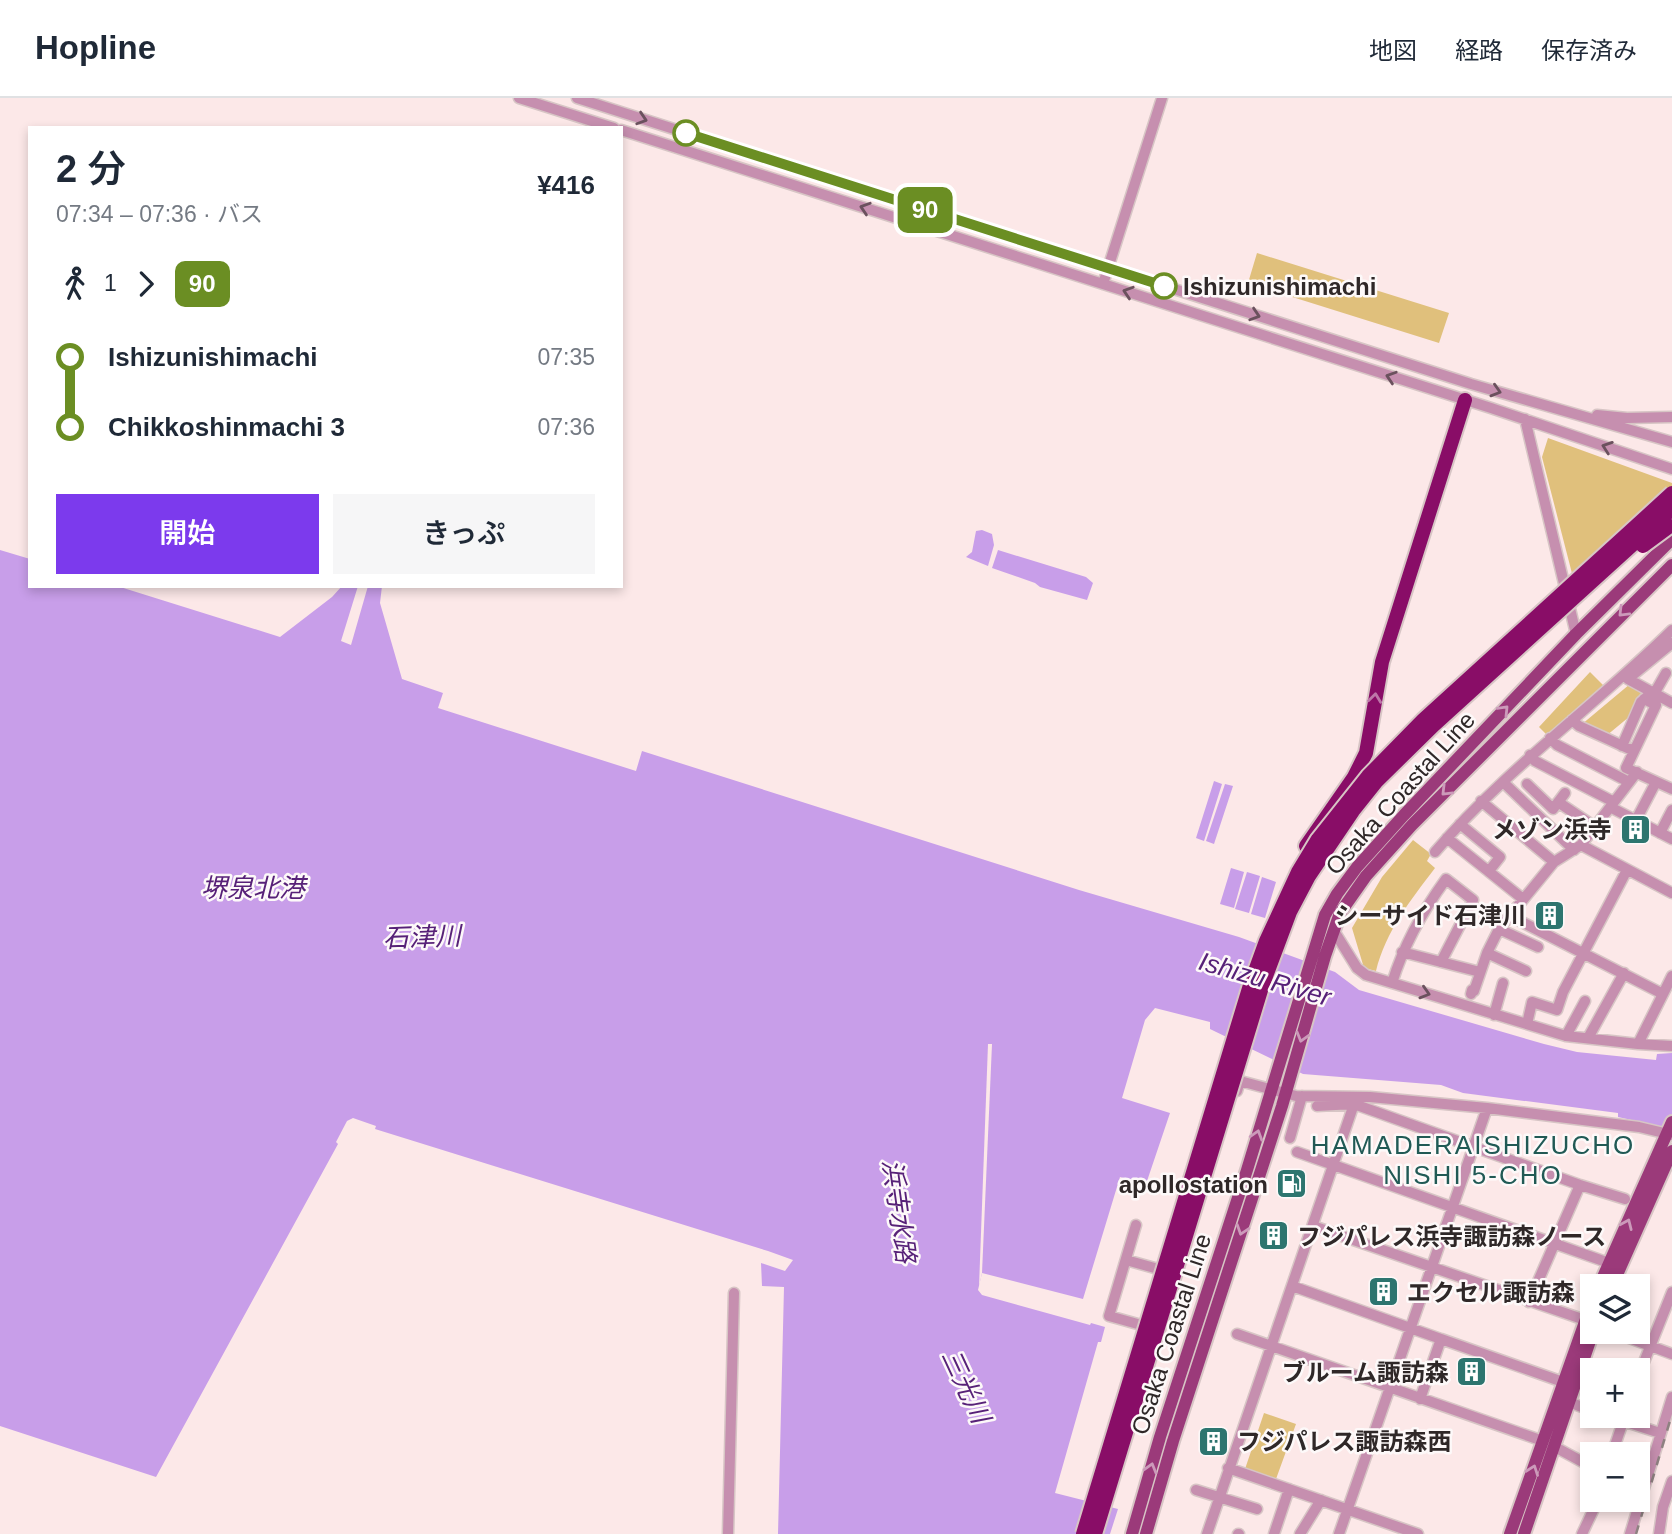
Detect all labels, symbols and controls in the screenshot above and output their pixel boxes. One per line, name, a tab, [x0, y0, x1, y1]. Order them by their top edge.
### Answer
text: Hopline	[35, 29, 156, 66]
text: 地図	[1369, 37, 1417, 64]
text: 経路	[1455, 37, 1503, 64]
text: 保存済み	[1541, 37, 1637, 64]
one-way arrow	[635, 111, 648, 125]
unlabelled marker	[673, 120, 699, 146]
text: 2 分	[56, 148, 126, 190]
text: ¥416	[537, 170, 595, 200]
line badge: 90	[894, 187, 956, 233]
text: 90	[912, 196, 938, 223]
text: 07:34 – 07:36 · バス	[56, 201, 263, 227]
one-way arrow	[859, 202, 871, 216]
icon: walk	[56, 265, 94, 303]
icon: forward	[127, 265, 165, 303]
text: 1	[104, 270, 117, 296]
text: 90	[189, 270, 216, 297]
marker: Ishizunishimachi	[1151, 273, 1177, 299]
place label: Ishizunishimachi	[1183, 273, 1376, 300]
one-way arrow	[1122, 286, 1134, 301]
one-way arrow	[1249, 307, 1261, 321]
text: Ishizunishimachi	[108, 342, 318, 372]
text: 07:35	[537, 344, 595, 370]
one-way arrow	[1386, 370, 1398, 385]
one-way arrow	[1489, 382, 1501, 397]
text: Chikkoshinmachi 3	[108, 412, 345, 442]
text: 07:36	[537, 414, 595, 440]
one-way arrow	[1602, 441, 1614, 455]
button: 開始	[56, 494, 319, 574]
button: きっぷ	[333, 494, 595, 574]
one-way arrow	[1619, 604, 1632, 617]
one-way arrow	[1368, 692, 1383, 704]
one-way arrow	[1495, 705, 1508, 718]
street label: Osaka Coastal Line	[1320, 706, 1480, 880]
one-way arrow	[1441, 783, 1454, 796]
building icon: メゾン浜寺	[1618, 812, 1652, 846]
place label: メゾン浜寺	[1492, 816, 1612, 843]
water label: 堺泉北港	[201, 873, 309, 903]
building icon: シーサイド石津川	[1532, 898, 1566, 932]
place label: シーサイド石津川	[1334, 902, 1526, 929]
water label: 石津川	[382, 921, 464, 953]
water label: Ishizu River	[1196, 946, 1336, 1013]
one-way arrow	[1419, 985, 1431, 1000]
one-way arrow	[1296, 1031, 1310, 1043]
one-way arrow	[1248, 1129, 1263, 1141]
district label: HAMADERAISHIZUCHO NISHI 5-CHO	[1311, 1130, 1635, 1190]
water label: 浜寺水路	[877, 1157, 921, 1267]
fuel station icon: apollostation	[1274, 1167, 1308, 1201]
place label: apollostation	[1119, 1171, 1268, 1198]
building icon: フジパレス浜寺諏訪森ノース	[1257, 1219, 1291, 1253]
one-way arrow	[1619, 1219, 1633, 1231]
place label: フジパレス浜寺諏訪森ノース	[1297, 1223, 1606, 1250]
one-way arrow	[1235, 1224, 1250, 1236]
street label: Osaka Coastal Line	[1126, 1230, 1216, 1438]
map controls	[1580, 1274, 1650, 1512]
button: layers	[1580, 1274, 1650, 1344]
building icon: エクセル諏訪森	[1367, 1275, 1401, 1309]
place label: エクセル諏訪森	[1407, 1279, 1575, 1306]
water label: 三光川	[936, 1344, 997, 1430]
building icon: ブルーム諏訪森	[1455, 1355, 1489, 1389]
button: +	[1580, 1358, 1650, 1428]
place label: ブルーム諏訪森	[1282, 1359, 1449, 1386]
building icon: フジパレス諏訪森西	[1197, 1424, 1231, 1458]
place label: フジパレス諏訪森西	[1237, 1428, 1452, 1455]
button: −	[1580, 1442, 1650, 1512]
one-way arrow	[1142, 1463, 1157, 1475]
one-way arrow	[1525, 1464, 1539, 1476]

